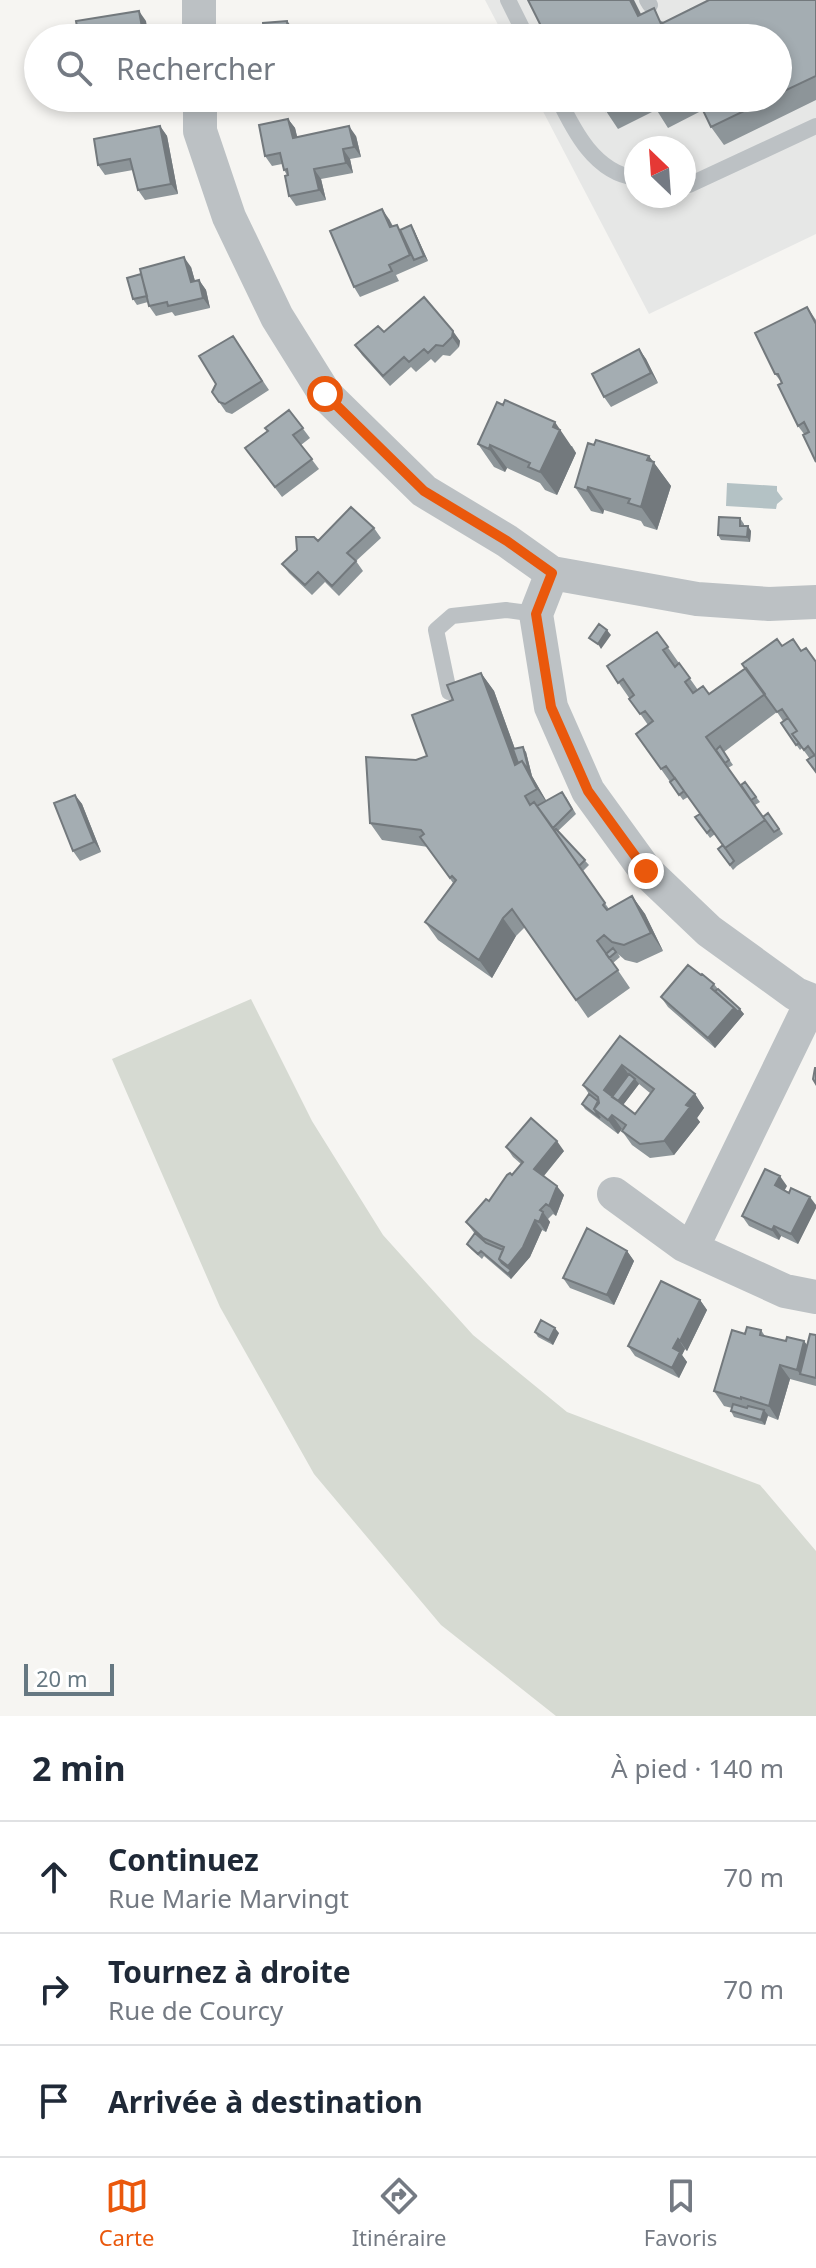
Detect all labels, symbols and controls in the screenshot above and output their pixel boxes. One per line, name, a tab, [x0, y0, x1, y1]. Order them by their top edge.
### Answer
search box	[24, 24, 792, 112]
icon: search	[52, 46, 96, 90]
text: Rechercher	[116, 48, 275, 89]
north arrow	[624, 136, 696, 208]
route start	[307, 376, 343, 412]
route end	[628, 853, 664, 889]
scale bar	[24, 1660, 114, 1696]
text: 20 m	[36, 1663, 87, 1693]
text: 2 min	[32, 1745, 126, 1791]
text: À pied · 140 m	[611, 1750, 784, 1786]
text: Continuez	[108, 1839, 259, 1880]
icon: ahead	[32, 1855, 76, 1899]
text: 70 m	[723, 1859, 784, 1895]
text: Rue Marie Marvingt	[108, 1880, 349, 1916]
text: Tournez à droite	[108, 1951, 351, 1992]
icon: right	[32, 1967, 76, 2011]
text: 70 m	[723, 1971, 784, 2007]
text: Rue de Courcy	[108, 1992, 283, 2028]
icon: arrive	[32, 2079, 76, 2123]
text: Arrivée à destination	[108, 2081, 423, 2122]
tab: Carte	[99, 2174, 154, 2252]
tab: Itinéraire	[352, 2174, 446, 2252]
tab: Favoris	[644, 2174, 717, 2252]

